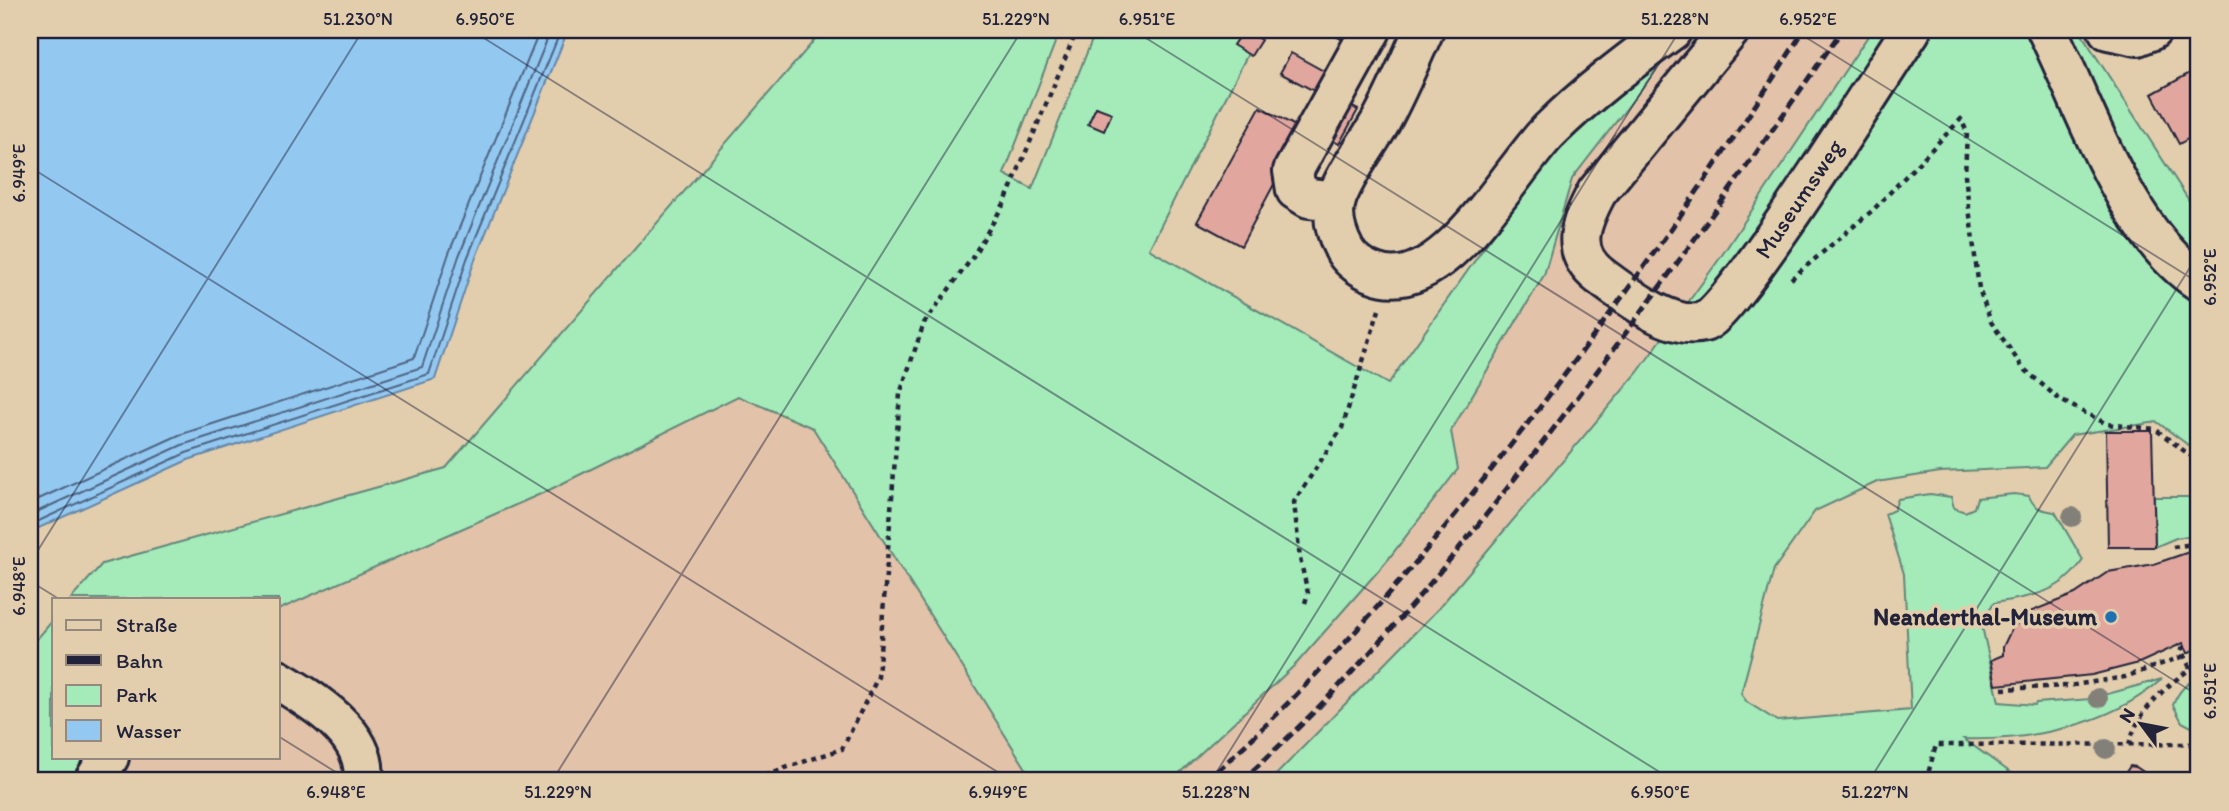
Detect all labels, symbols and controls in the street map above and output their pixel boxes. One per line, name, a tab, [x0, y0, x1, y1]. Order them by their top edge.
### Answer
text: 51.230°N	[323, 8, 393, 30]
text: 6.950°E	[455, 8, 515, 30]
text: 51.229°N	[982, 8, 1050, 30]
text: 6.951°E	[1119, 8, 1175, 30]
text: 51.228°N	[1641, 8, 1709, 30]
text: 6.952°E	[1779, 8, 1837, 30]
street label: Museumsweg	[1748, 133, 1850, 264]
text: 6.949°E	[8, 144, 30, 202]
text: 6.952°E	[2199, 248, 2221, 306]
text: 6.948°E	[8, 556, 30, 616]
legend	[52, 598, 280, 758]
place label: Neanderthal-Museum	[1873, 602, 2098, 631]
marker: Neanderthal-Museum	[2103, 609, 2119, 625]
text: Straße	[116, 612, 177, 637]
text: Bahn	[116, 648, 163, 673]
text: 6.951°E	[2199, 663, 2221, 719]
text: Park	[116, 682, 158, 707]
north arrow	[2106, 688, 2176, 758]
text: N	[2114, 704, 2140, 727]
text: Wasser	[116, 718, 182, 743]
text: 6.948°E	[306, 781, 366, 803]
text: 51.229°N	[524, 781, 592, 803]
text: 6.949°E	[969, 781, 1027, 803]
text: 51.228°N	[1182, 781, 1250, 803]
text: 6.950°E	[1630, 781, 1690, 803]
text: 51.227°N	[1841, 781, 1909, 803]

